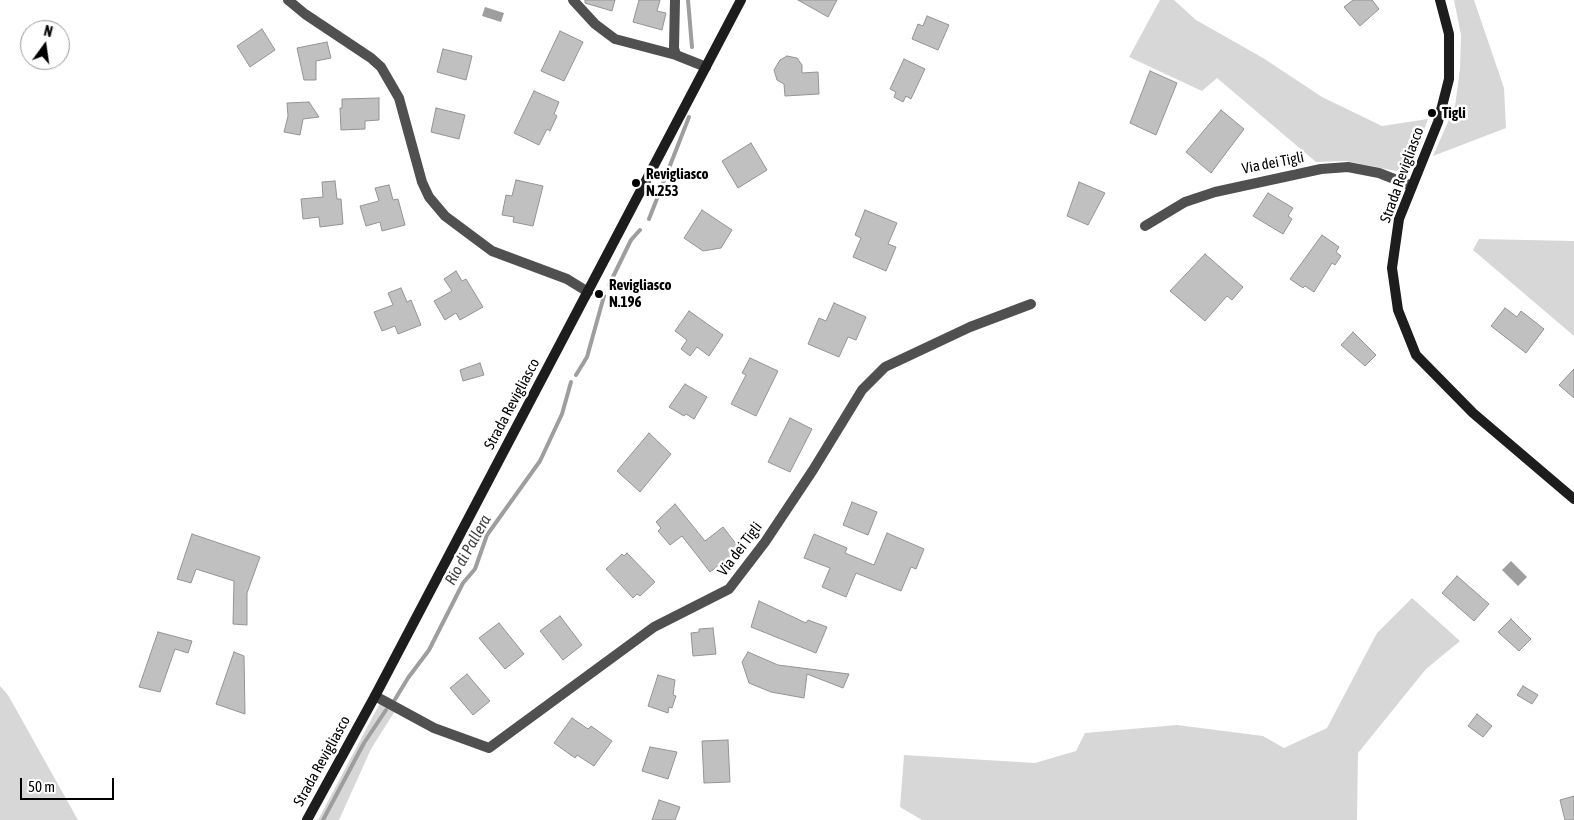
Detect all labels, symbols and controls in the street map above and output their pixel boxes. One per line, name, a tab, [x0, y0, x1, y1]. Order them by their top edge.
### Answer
north arrow	[20, 20, 70, 70]
text: N	[42, 23, 54, 40]
place label: Tigli	[1442, 104, 1466, 122]
marker: Tigli	[1426, 107, 1438, 119]
street label: Strada Revigliasco	[1376, 125, 1428, 225]
street label: Via dei Tigli	[1240, 148, 1306, 178]
place label: Revigliasco N.253	[646, 165, 709, 200]
marker: Revigliasco N.253	[630, 177, 642, 189]
place label: Revigliasco N.196	[609, 276, 672, 311]
marker: Revigliasco N.196	[593, 288, 605, 300]
street label: Strada Revigliasco	[480, 355, 544, 453]
water label: Rio di Pallera	[441, 512, 495, 588]
street label: Via dei Tigli	[714, 518, 766, 580]
street label: Strada Revigliasco	[290, 713, 354, 809]
scale bar	[22, 768, 116, 800]
text: 50 m	[28, 778, 55, 795]

